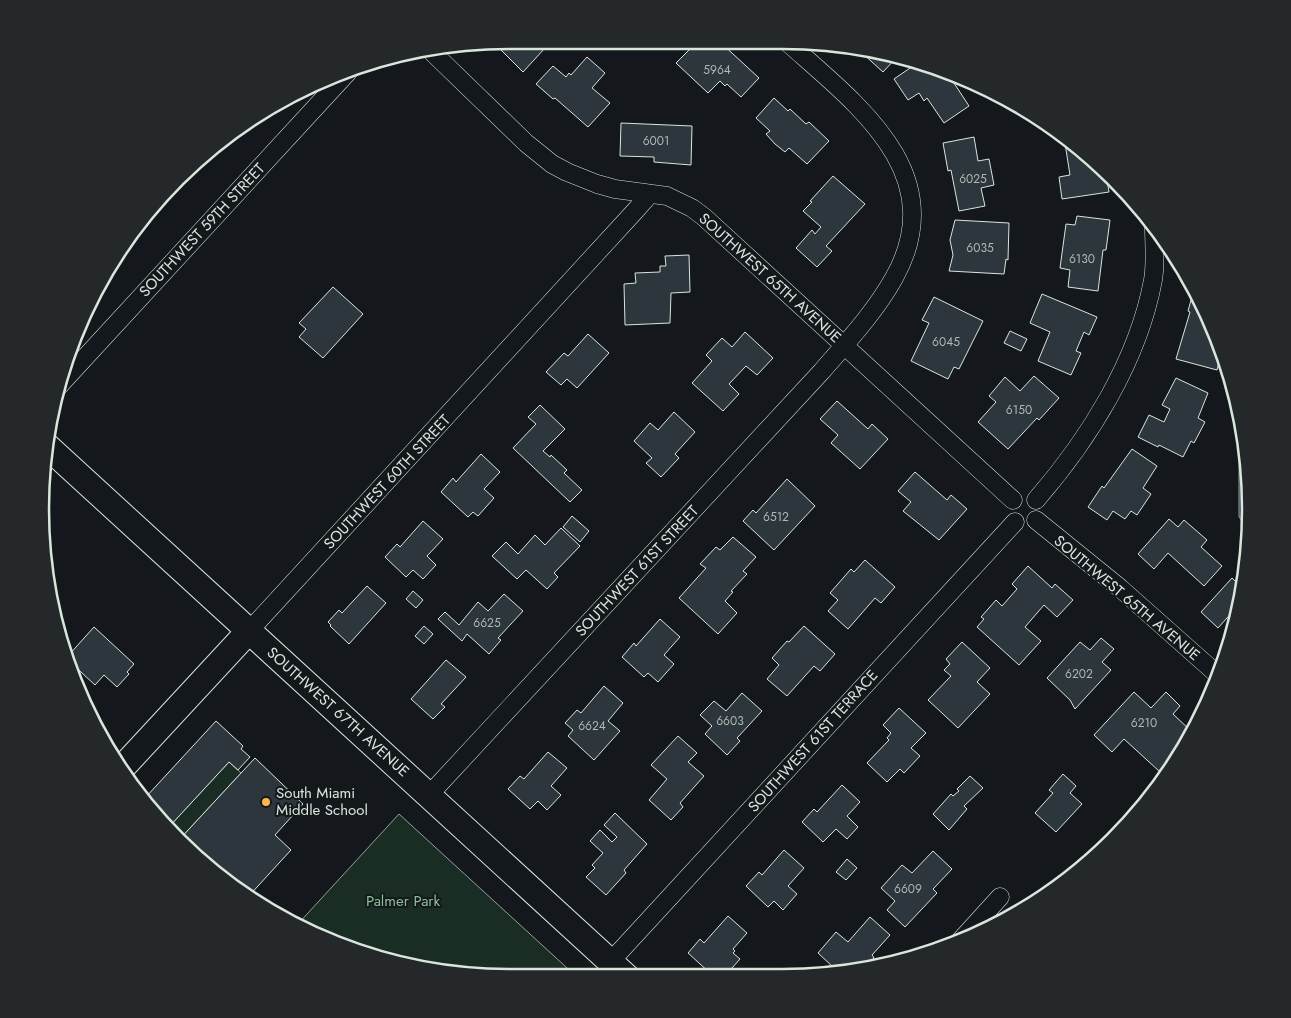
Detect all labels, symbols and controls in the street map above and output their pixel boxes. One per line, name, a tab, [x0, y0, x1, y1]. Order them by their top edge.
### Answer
house number: 5964	[703, 61, 731, 79]
house number: 6001	[643, 132, 669, 150]
street label: SOUTHWEST 59TH STREET	[134, 158, 270, 302]
house number: 6025	[959, 170, 987, 188]
street label: SOUTHWEST 65TH AVENUE	[694, 208, 846, 348]
house number: 6035	[966, 239, 994, 257]
house number: 6130	[1069, 250, 1095, 268]
house number: 6045	[932, 333, 960, 351]
house number: 6150	[1006, 401, 1032, 419]
street label: SOUTHWEST 60TH STREET	[319, 410, 455, 554]
street label: SOUTHWEST 61ST STREET	[570, 501, 704, 641]
house number: 6512	[763, 508, 789, 526]
street label: SOUTHWEST 65TH AVENUE	[1049, 530, 1205, 666]
house number: 6625	[473, 614, 501, 632]
street label: SOUTHWEST 67TH AVENUE	[262, 642, 414, 782]
street label: SOUTHWEST 61ST TERRACE	[743, 665, 883, 817]
house number: 6202	[1065, 665, 1093, 683]
house number: 6603	[716, 712, 744, 730]
house number: 6210	[1131, 714, 1157, 732]
house number: 6624	[578, 717, 606, 735]
place label: South Miami Middle School	[276, 782, 368, 821]
marker: South Miami Middle School	[260, 796, 272, 808]
house number: 6609	[894, 880, 922, 898]
park label: Palmer Park	[366, 890, 441, 912]

